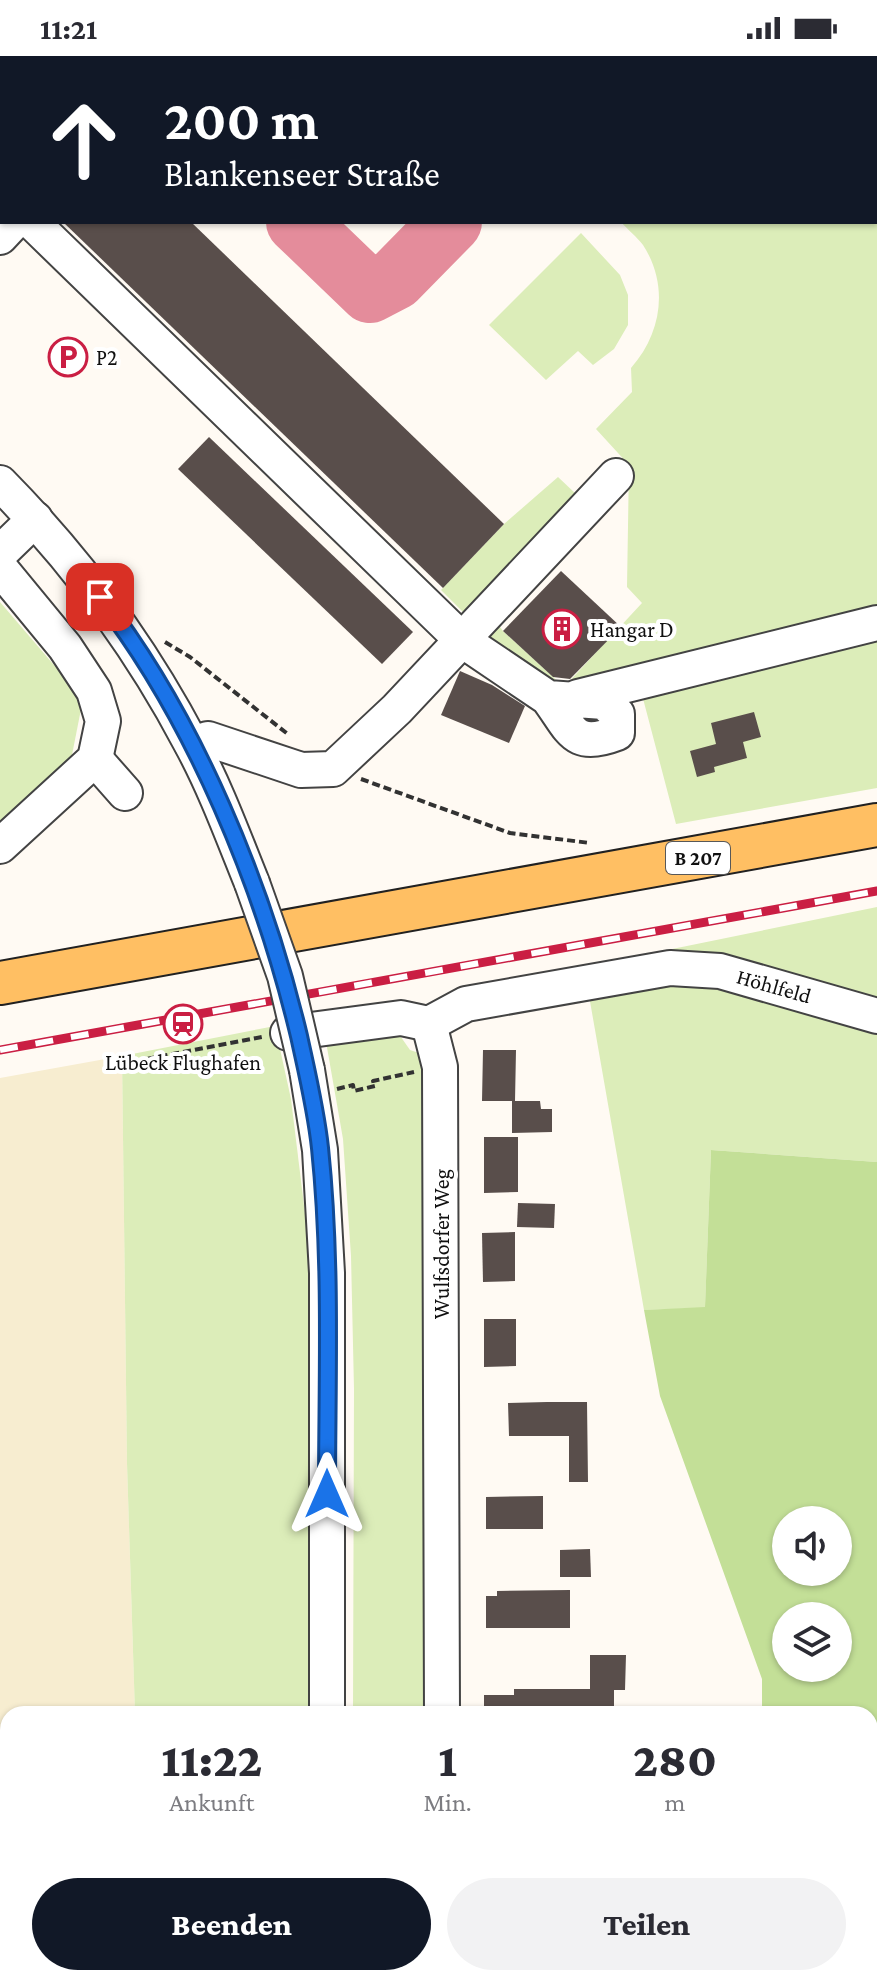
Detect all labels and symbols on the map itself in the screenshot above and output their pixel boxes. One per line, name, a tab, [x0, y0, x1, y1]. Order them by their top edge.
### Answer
parking icon: P2	[47, 336, 89, 378]
place label: P2	[96, 345, 118, 370]
pin	[66, 563, 134, 631]
building icon: Hangar D	[541, 608, 583, 650]
place label: Hangar D	[590, 617, 674, 642]
road number: B 207	[666, 842, 730, 874]
street label: Höhlfeld	[734, 963, 815, 1009]
station icon: Lübeck Flughafen	[162, 1003, 204, 1045]
place label: Lübeck Flughafen	[105, 1050, 261, 1075]
street label: Wulfsdorfer Weg	[429, 1169, 454, 1319]
position arrow	[285, 1452, 369, 1536]

